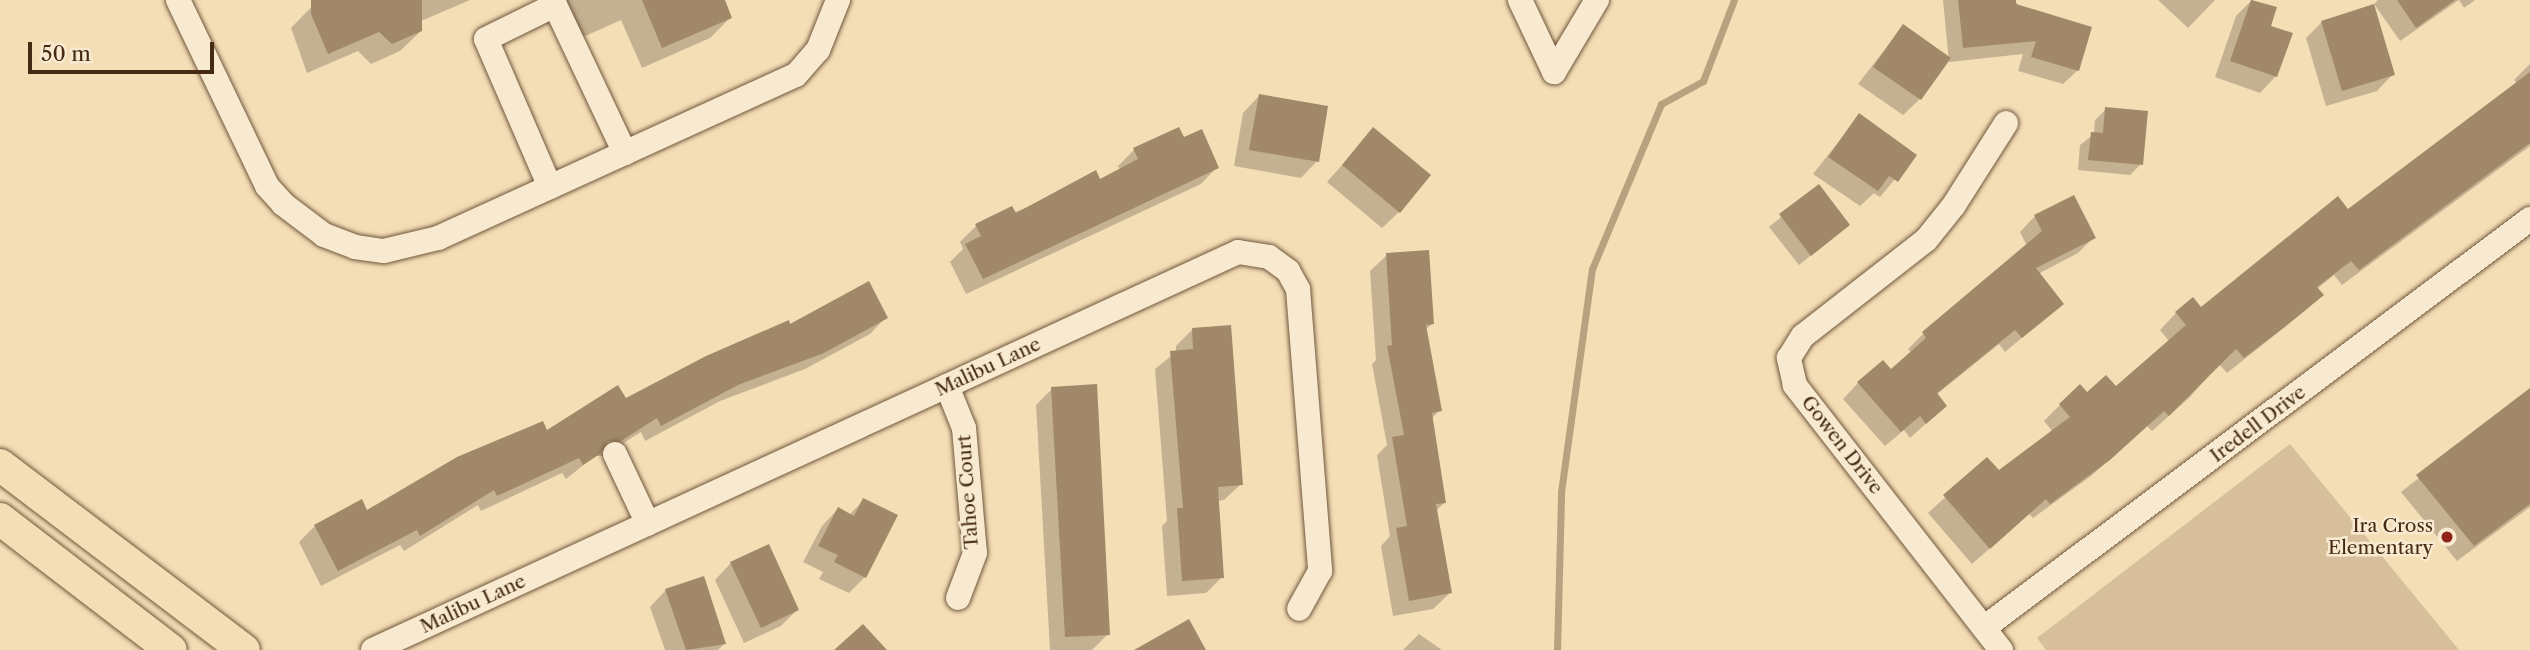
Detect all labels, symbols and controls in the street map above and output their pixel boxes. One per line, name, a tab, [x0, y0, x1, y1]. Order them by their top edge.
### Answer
scale bar	[32, 28, 217, 72]
text: 50 m	[41, 41, 91, 66]
street label: Malibu Lane	[932, 333, 1044, 401]
street label: Iredell Drive	[2206, 381, 2310, 467]
street label: Gowen Drive	[1797, 391, 1887, 499]
street label: Tahoe Court	[953, 434, 983, 550]
place label: Ira Cross Elementary	[2328, 515, 2433, 559]
marker: Ira Cross Elementary	[2439, 529, 2455, 545]
street label: Malibu Lane	[417, 570, 529, 638]

